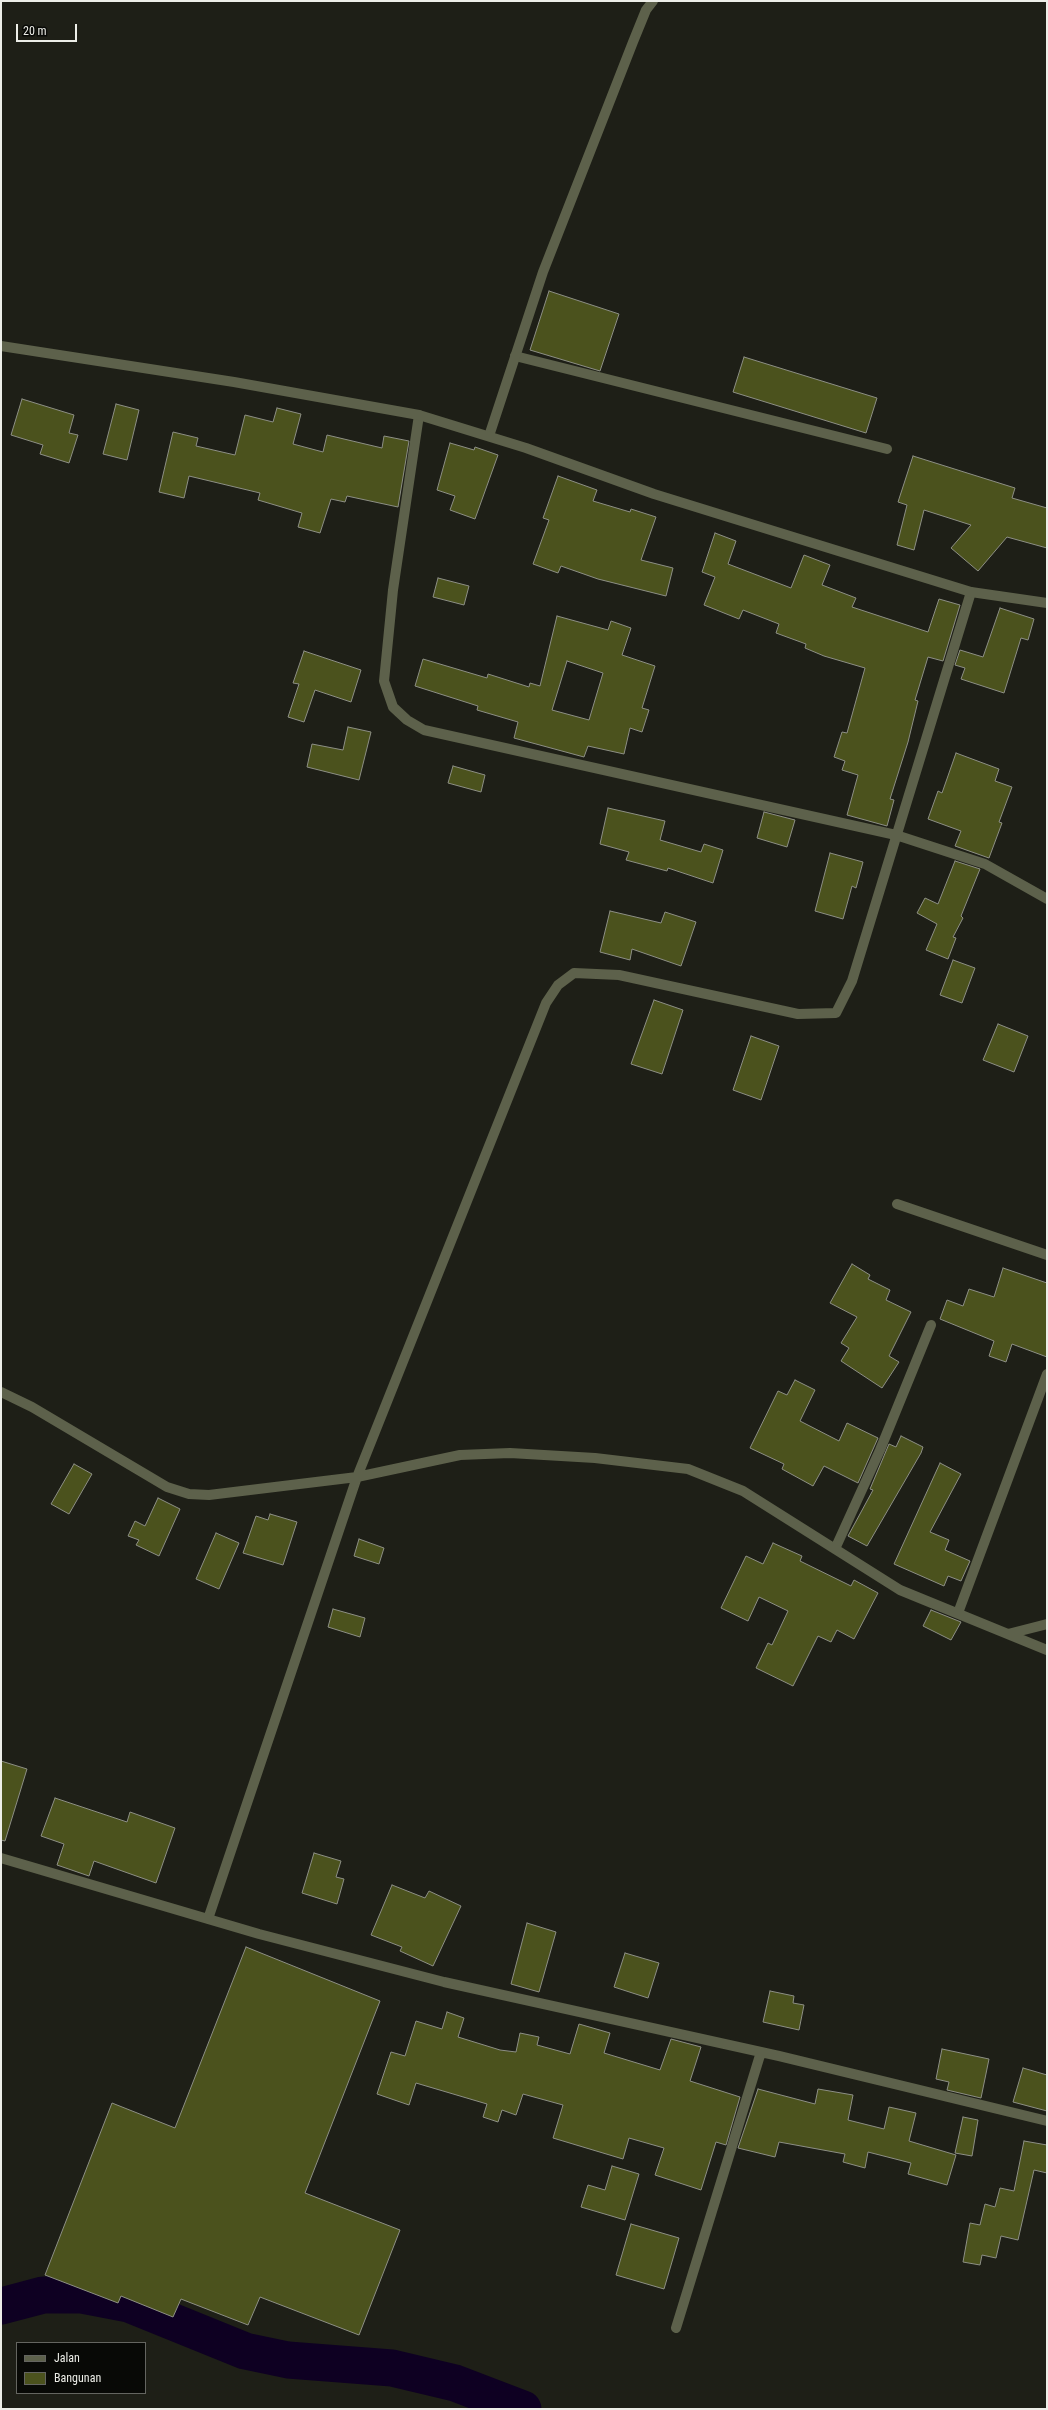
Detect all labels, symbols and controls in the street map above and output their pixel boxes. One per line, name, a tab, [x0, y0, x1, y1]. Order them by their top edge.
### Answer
scale bar	[18, 16, 79, 42]
text: 20 m	[23, 24, 47, 38]
legend	[16, 2342, 146, 2394]
text: Jalan	[54, 2351, 80, 2365]
text: Bangunan	[54, 2371, 101, 2385]

